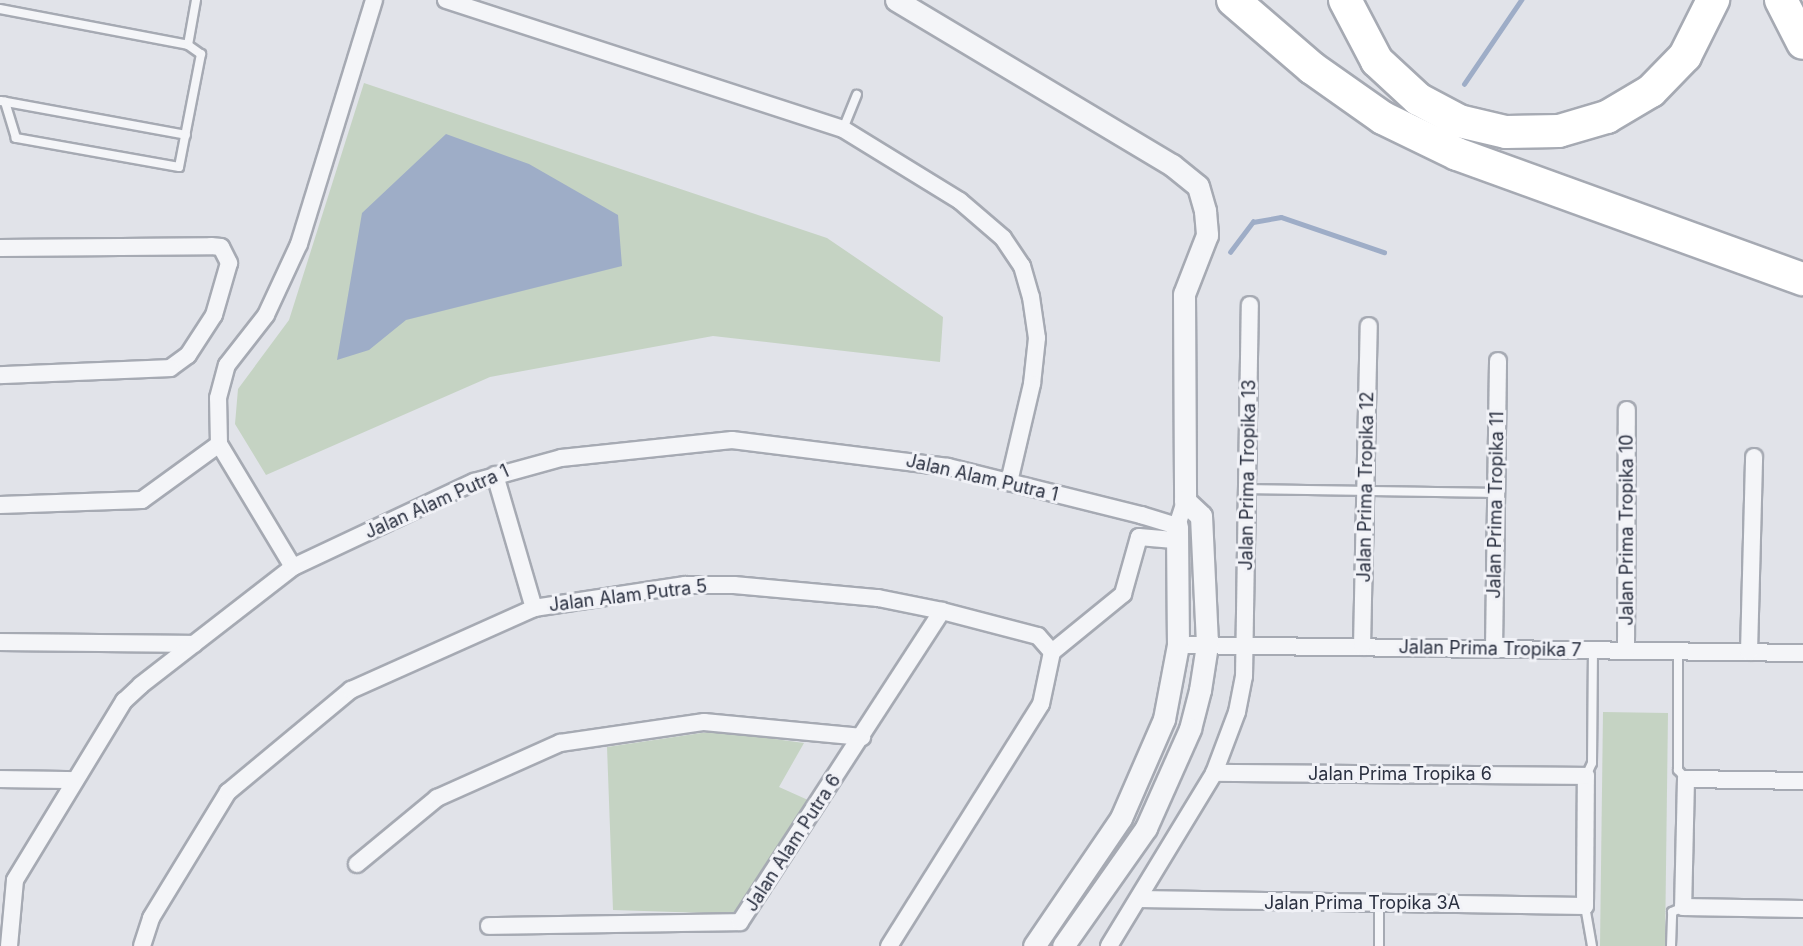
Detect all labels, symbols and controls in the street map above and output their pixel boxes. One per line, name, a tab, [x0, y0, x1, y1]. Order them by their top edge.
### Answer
street label: Jalan Prima Tropika 13	[1236, 379, 1260, 571]
street label: Jalan Prima Tropika 12	[1354, 391, 1378, 583]
street label: Jalan Prima Tropika 11	[1484, 411, 1508, 599]
street label: Jalan Prima Tropika 10	[1616, 434, 1638, 626]
street label: Jalan Alam Putra 1	[904, 450, 1060, 506]
street label: Jalan Alam Putra 1	[362, 460, 512, 544]
street label: Jalan Alam Putra 5	[548, 576, 708, 616]
street label: Jalan Prima Tropika 7	[1398, 637, 1582, 661]
street label: Jalan Prima Tropika 6	[1308, 763, 1492, 785]
street label: Jalan Alam Putra 6	[741, 770, 845, 916]
street label: Jalan Prima Tropika 3A	[1264, 892, 1460, 914]

